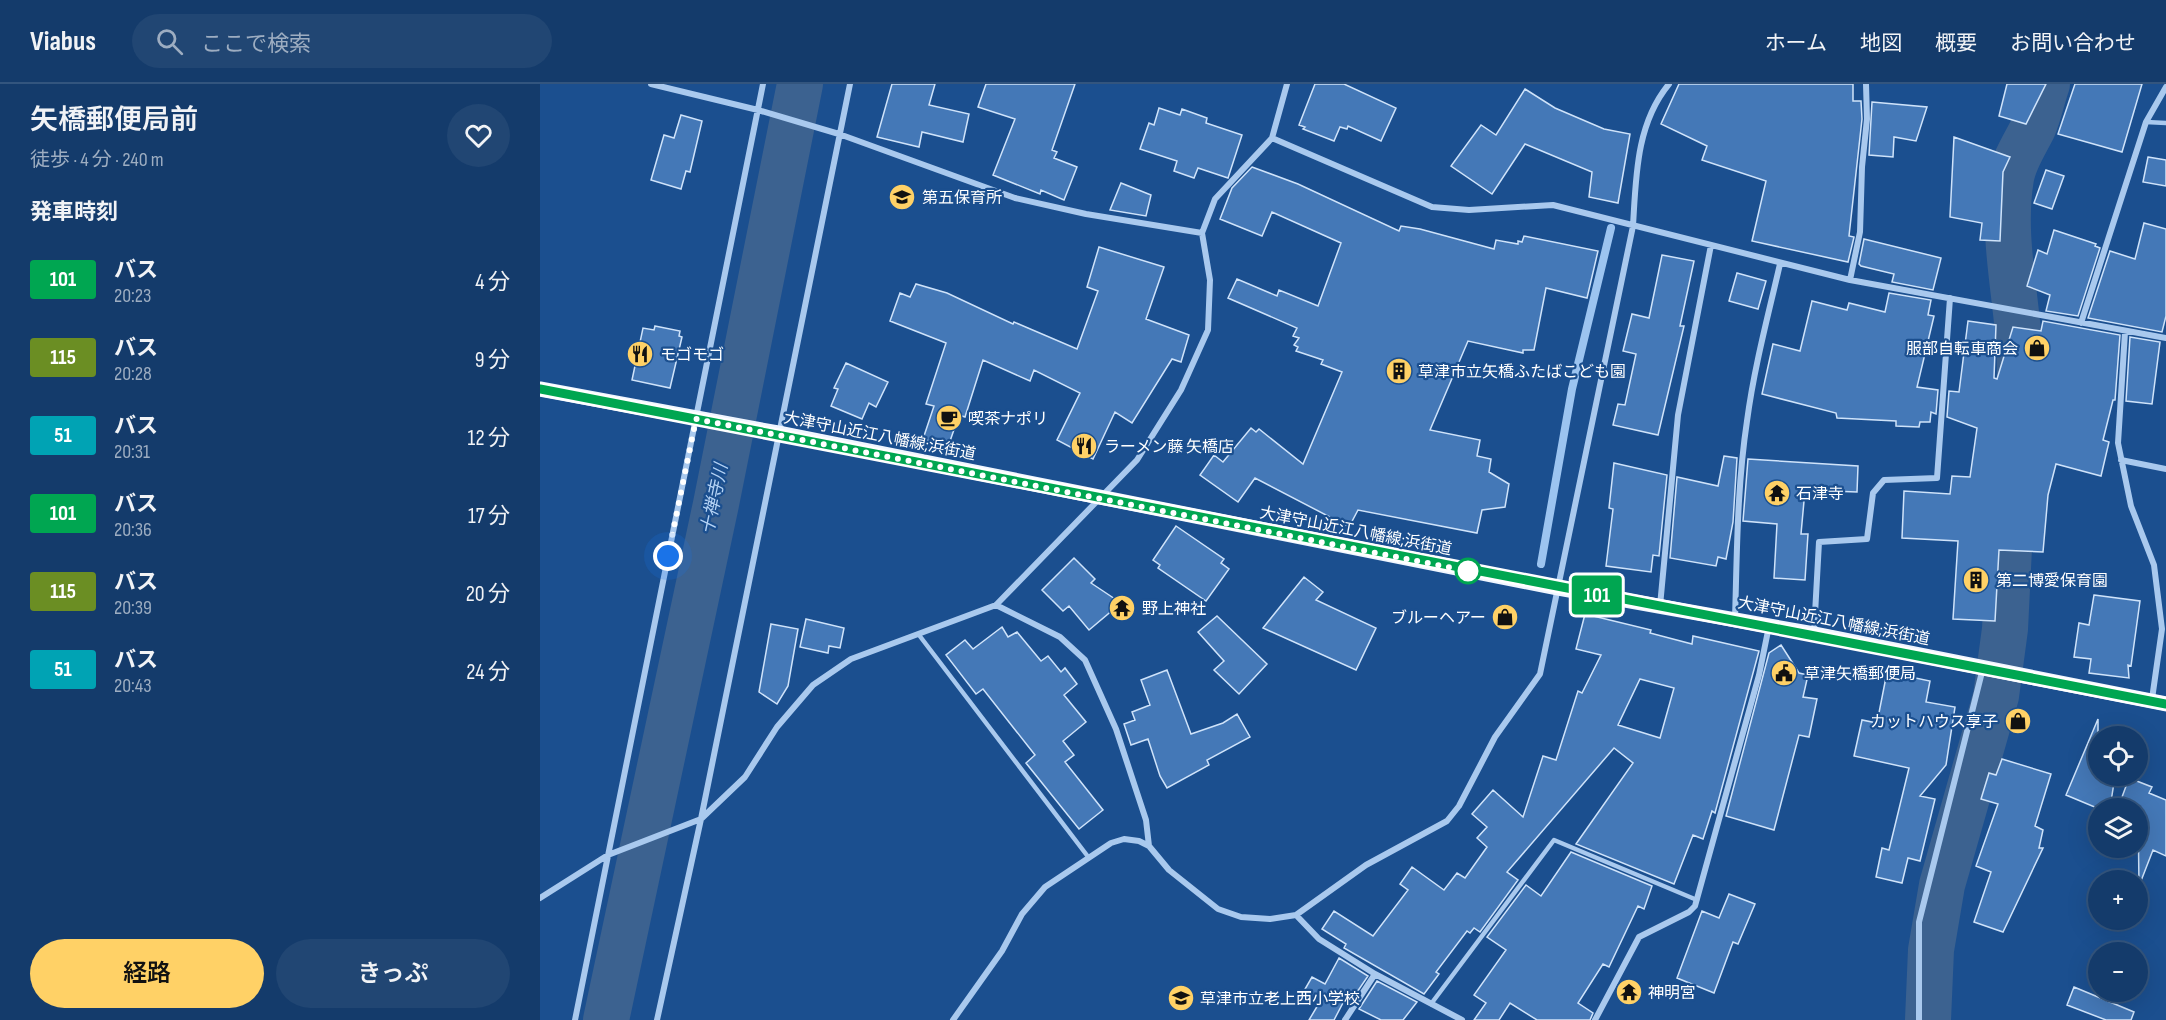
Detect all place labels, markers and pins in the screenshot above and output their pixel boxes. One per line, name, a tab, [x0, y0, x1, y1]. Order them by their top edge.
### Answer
school or university icon: 第五保育所	[887, 182, 917, 212]
place label: 第五保育所	[922, 189, 1002, 208]
shop icon: 服部自転車商会	[2022, 333, 2052, 363]
restaurant icon: モゴモゴ	[625, 339, 655, 369]
place label: 服部自転車商会	[1906, 340, 2018, 359]
place label: モゴモゴ	[660, 346, 724, 365]
building icon: 草津市立矢橋ふたばこども園	[1384, 356, 1414, 386]
place label: 草津市立矢橋ふたばこども園	[1418, 363, 1626, 382]
cafe icon: 喫茶ナポリ	[934, 403, 964, 433]
place label: 喫茶ナポリ	[968, 410, 1048, 429]
restaurant icon: ラーメン藤 矢橋店	[1069, 431, 1099, 461]
place label: ラーメン藤 矢橋店	[1104, 438, 1234, 457]
temple icon: 石津寺	[1762, 478, 1792, 508]
place label: 石津寺	[1796, 485, 1844, 504]
unlabelled marker	[1455, 558, 1481, 584]
building icon: 第二博愛保育園	[1961, 565, 1991, 595]
place label: 第二博愛保育園	[1996, 572, 2108, 591]
temple icon: 野上神社	[1107, 593, 1137, 623]
place label: 野上神社	[1142, 600, 1206, 619]
shop icon: ブルーヘアー	[1490, 602, 1520, 632]
place label: ブルーヘアー	[1391, 609, 1486, 628]
public building icon: 草津矢橋郵便局	[1769, 658, 1799, 688]
place label: 草津矢橋郵便局	[1804, 665, 1916, 684]
shop icon: カットハウス享子	[2003, 706, 2033, 736]
place label: カットハウス享子	[1870, 713, 1998, 732]
temple icon: 神明宮	[1614, 977, 1644, 1007]
school or university icon: 草津市立老上西小学校	[1166, 983, 1196, 1013]
place label: 神明宮	[1648, 984, 1696, 1003]
place label: 草津市立老上西小学校	[1200, 990, 1360, 1009]

